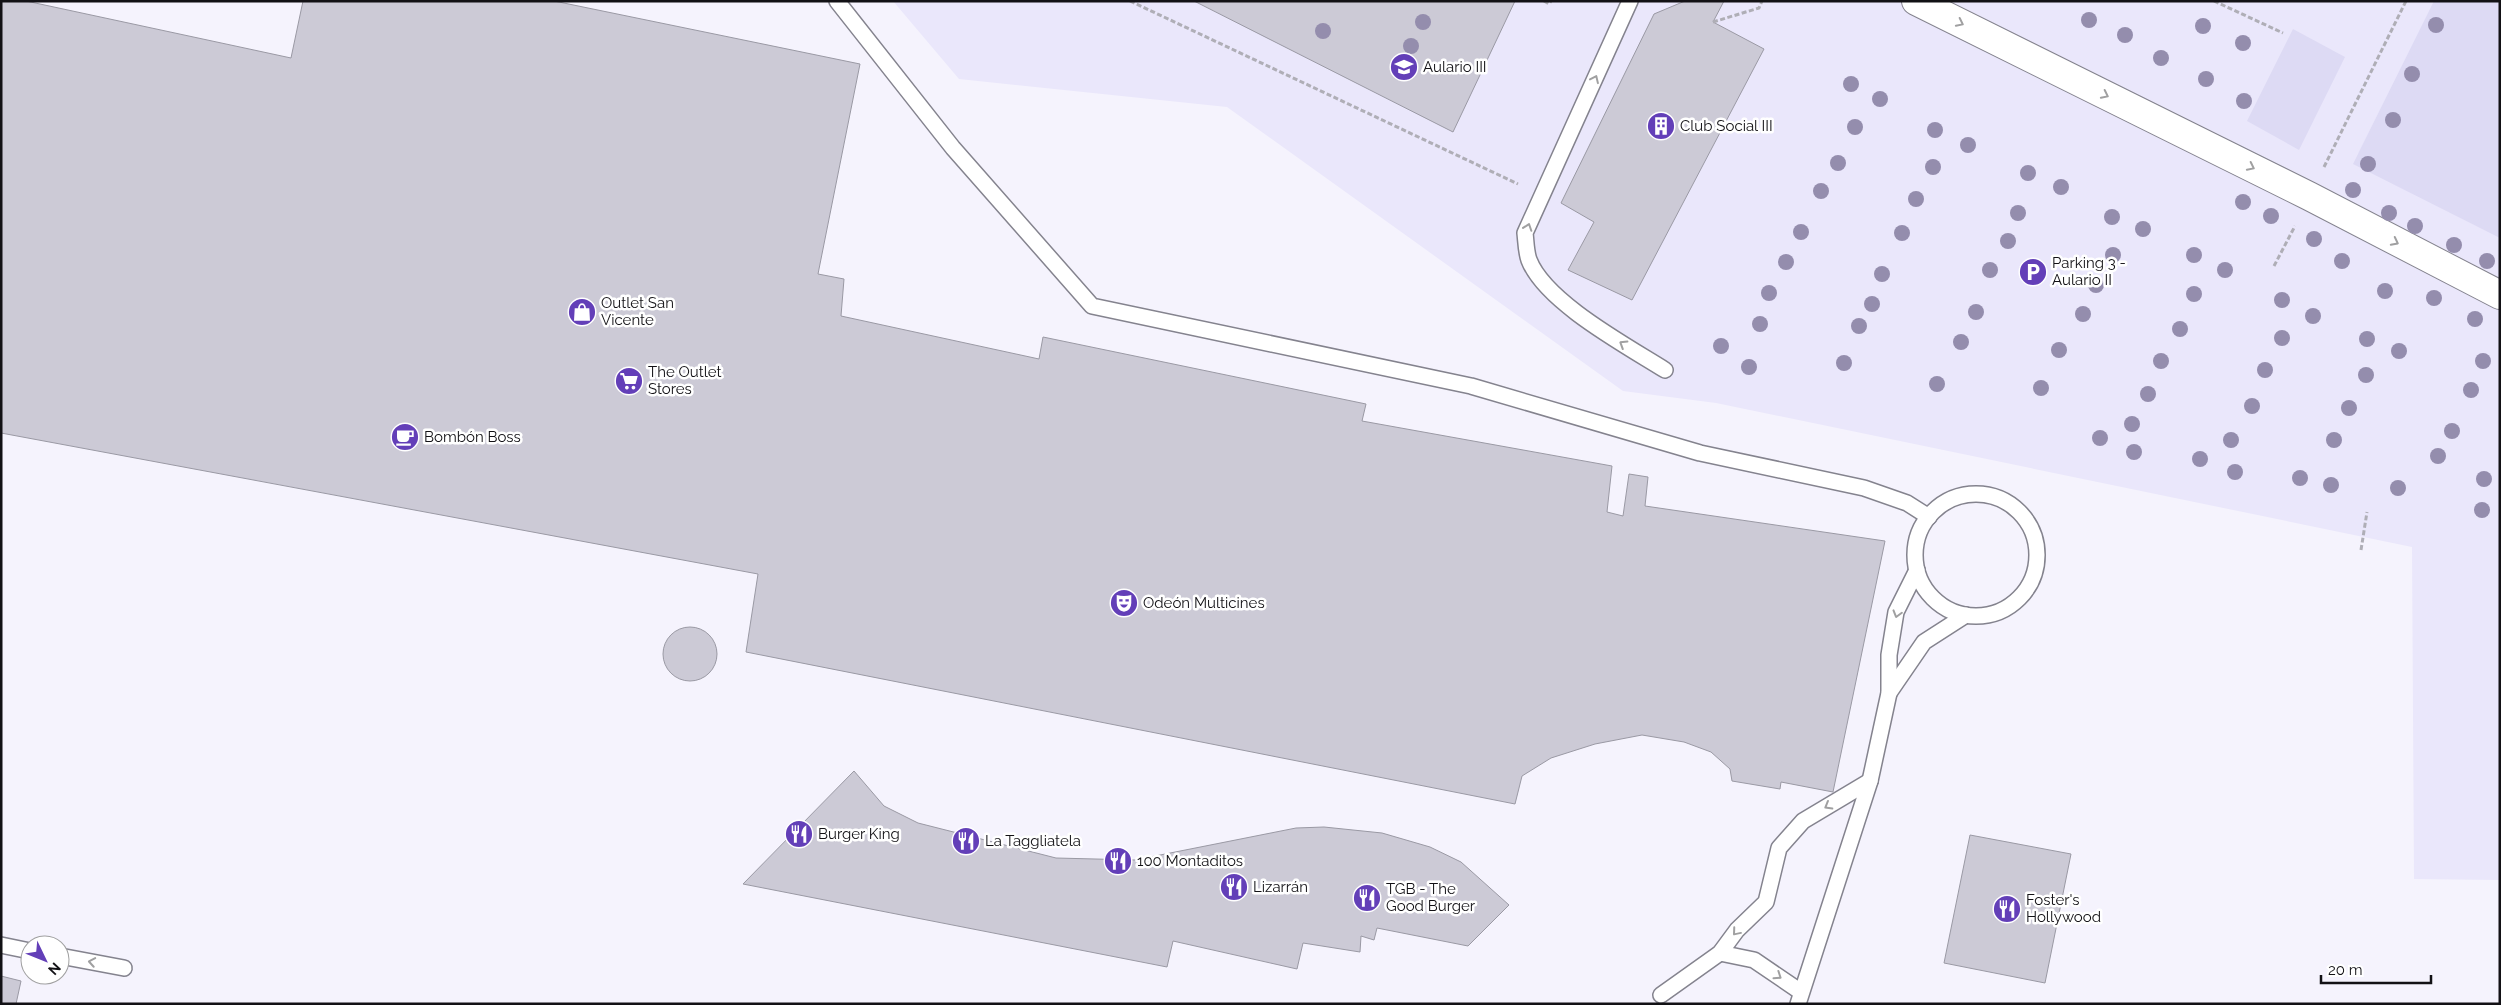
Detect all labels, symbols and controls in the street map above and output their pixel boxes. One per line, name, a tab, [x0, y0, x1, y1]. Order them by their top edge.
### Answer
one-way arrow	[1955, 17, 1964, 27]
school or university icon: Aulario III	[1389, 52, 1419, 82]
place label: Aulario III	[1423, 58, 1487, 76]
one-way arrow	[1588, 75, 1599, 84]
one-way arrow	[2100, 89, 2109, 99]
building icon: Club Social III	[1646, 111, 1676, 141]
place label: Club Social III	[1680, 117, 1773, 135]
one-way arrow	[2246, 161, 2255, 171]
one-way arrow	[1522, 223, 1532, 232]
one-way arrow	[2390, 236, 2399, 246]
place label: Parking 3 - Aulario II	[2052, 254, 2126, 289]
parking icon: Parking 3 - Aulario II	[2018, 257, 2048, 287]
place label: Outlet San Vicente	[601, 294, 674, 329]
shop icon: Outlet San Vicente	[567, 297, 597, 327]
one-way arrow	[1620, 341, 1629, 351]
place label: The Outlet Stores	[648, 363, 722, 398]
supermarket icon: The Outlet Stores	[614, 366, 644, 396]
cafe icon: Bombón Boss	[390, 422, 420, 452]
place label: Bombón Boss	[424, 428, 521, 446]
theatre icon: Odeón Multicines	[1109, 588, 1139, 618]
place label: Odeón Multicines	[1143, 594, 1265, 612]
one-way arrow	[1892, 609, 1902, 618]
one-way arrow	[1824, 800, 1833, 810]
restaurant icon: Burger King	[784, 819, 814, 849]
place label: Burger King	[818, 825, 900, 843]
restaurant icon: La Taggliatela	[951, 826, 981, 856]
place label: La Taggliatela	[985, 832, 1081, 850]
restaurant icon: 100 Montaditos	[1103, 846, 1133, 876]
place label: 100 Montaditos	[1137, 852, 1243, 870]
restaurant icon: Lizarrán	[1219, 872, 1249, 902]
place label: Lizarrán	[1253, 878, 1308, 896]
place label: TGB - The Good Burger	[1386, 880, 1476, 915]
restaurant icon: TGB - The Good Burger	[1352, 883, 1382, 913]
place label: Foster's Hollywood	[2026, 891, 2101, 926]
restaurant icon: Foster's Hollywood	[1992, 894, 2022, 924]
one-way arrow	[1733, 926, 1742, 935]
north arrow	[20, 935, 70, 985]
scale bar	[2321, 952, 2431, 984]
one-way arrow	[88, 957, 96, 968]
text: N	[45, 960, 64, 978]
text: 20 m	[2328, 961, 2363, 979]
one-way arrow	[1772, 970, 1781, 979]

